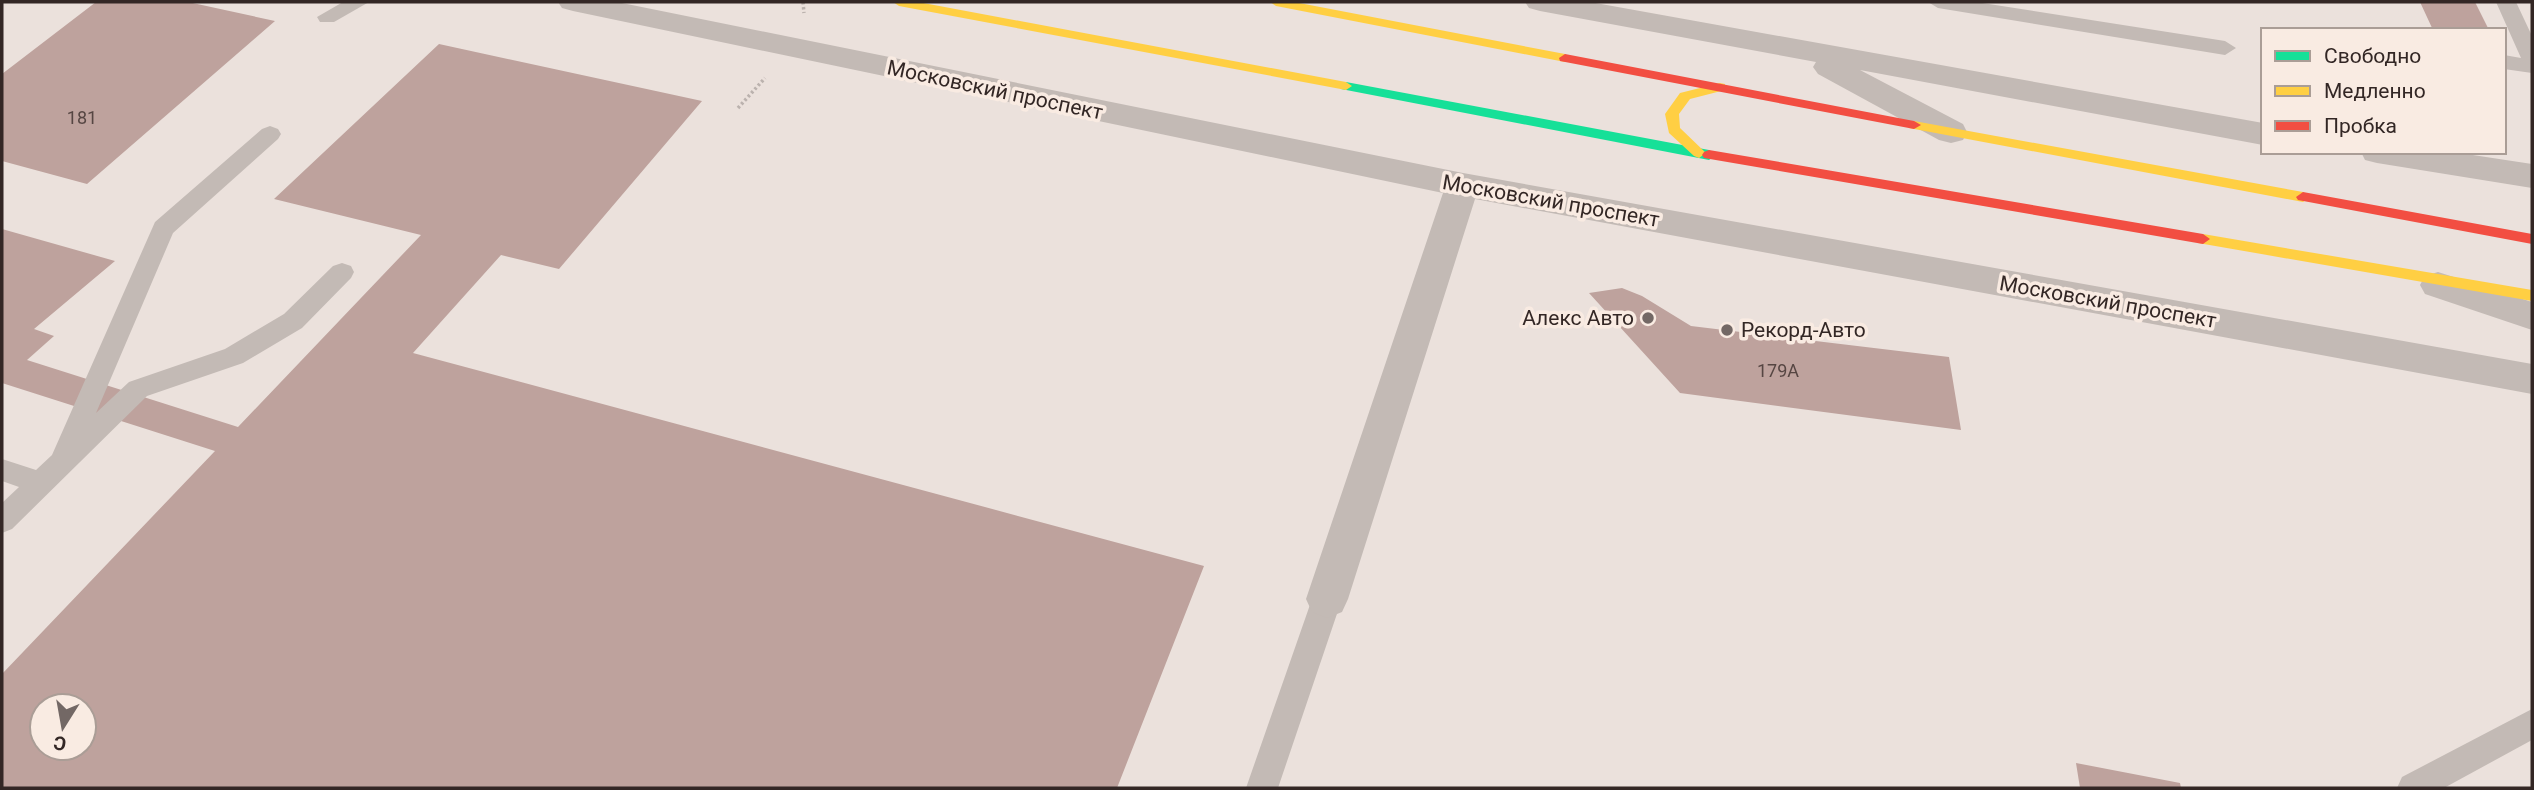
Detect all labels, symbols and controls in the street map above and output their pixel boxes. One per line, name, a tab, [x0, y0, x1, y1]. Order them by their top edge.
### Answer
legend	[2261, 28, 2506, 154]
text: Свободно	[2324, 44, 2421, 68]
street label: Московский проспект	[885, 55, 1105, 125]
text: Медленно	[2324, 79, 2426, 103]
house number: 181	[67, 107, 97, 128]
text: Пробка	[2324, 114, 2397, 138]
street label: Московский проспект	[1441, 170, 1661, 232]
street label: Московский проспект	[1998, 271, 2218, 333]
place label: Алекс Авто	[1522, 306, 1634, 330]
marker: Алекс Авто	[1640, 310, 1656, 326]
place label: Рекорд-Авто	[1741, 318, 1866, 342]
marker: Рекорд-Авто	[1719, 322, 1735, 338]
house number: 179А	[1757, 360, 1799, 381]
north arrow	[28, 692, 98, 762]
text: С	[52, 731, 68, 756]

